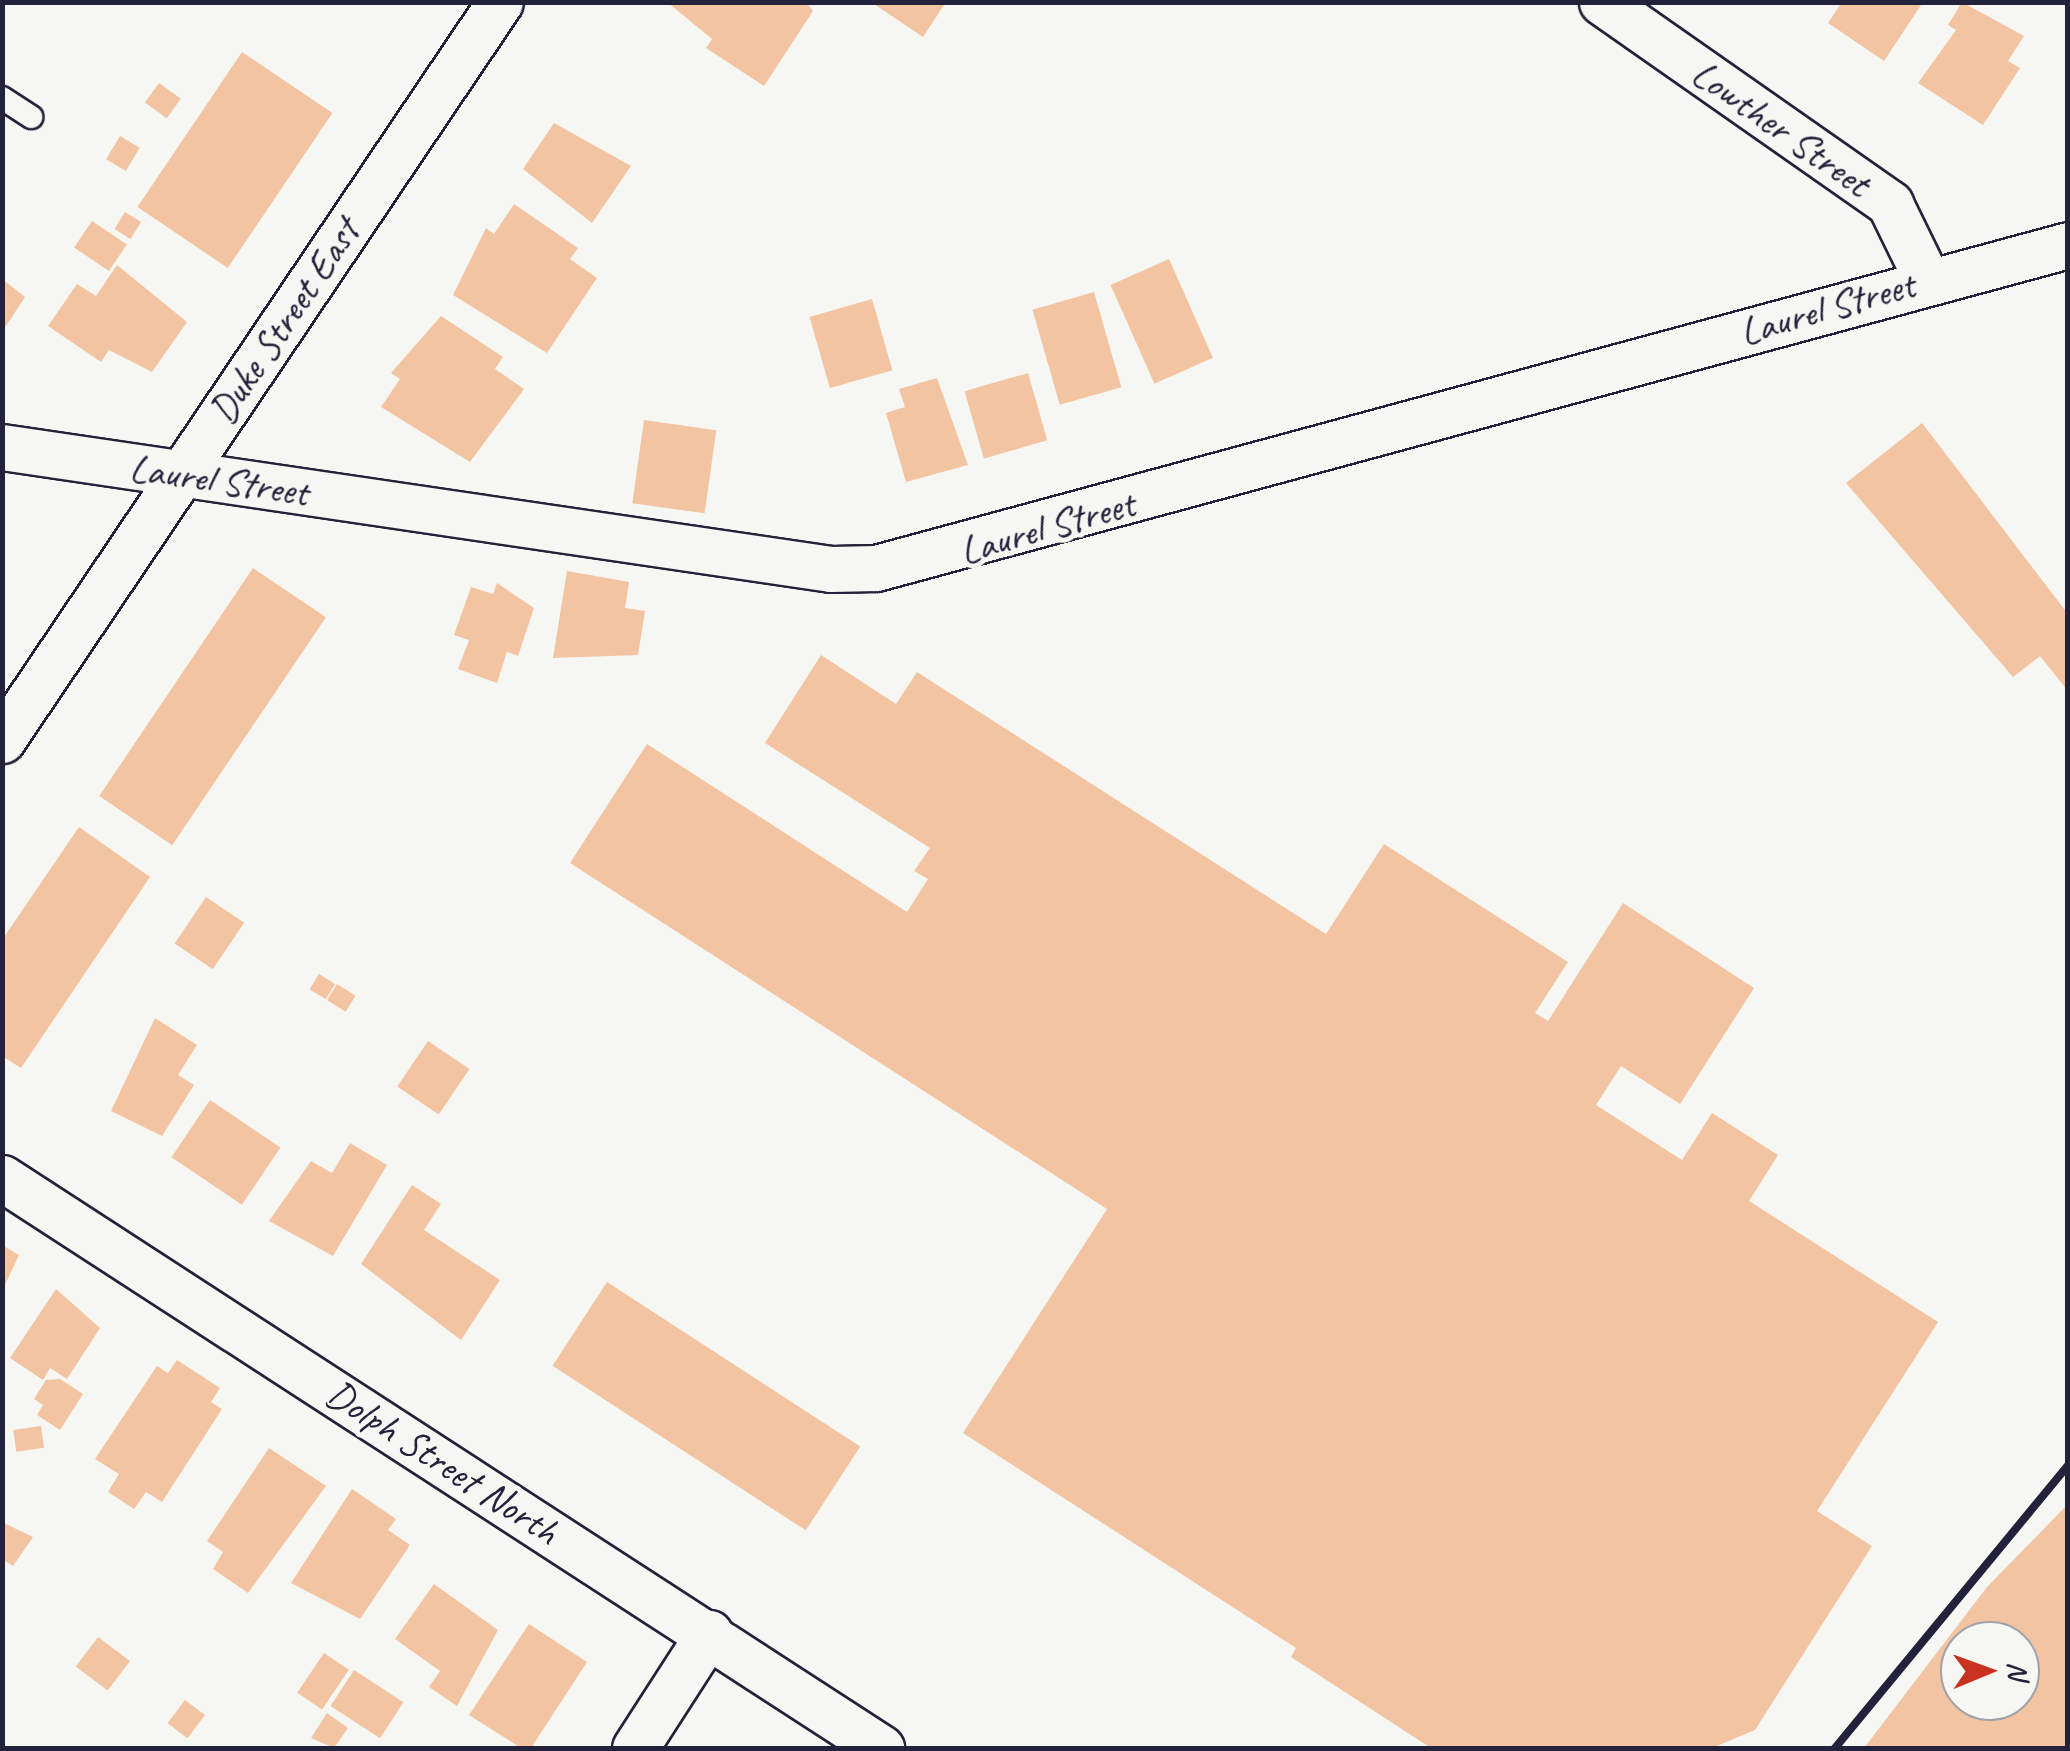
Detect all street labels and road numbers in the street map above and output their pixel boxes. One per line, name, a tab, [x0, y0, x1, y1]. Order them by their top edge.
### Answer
street label: Lowther Street	[1682, 49, 1880, 207]
street label: Duke Street East	[198, 209, 370, 433]
street label: Laurel Street	[1734, 260, 1920, 356]
street label: Laurel Street	[126, 444, 312, 516]
street label: Laurel Street	[954, 479, 1140, 575]
street label: Dolph Street North	[318, 1369, 568, 1555]

